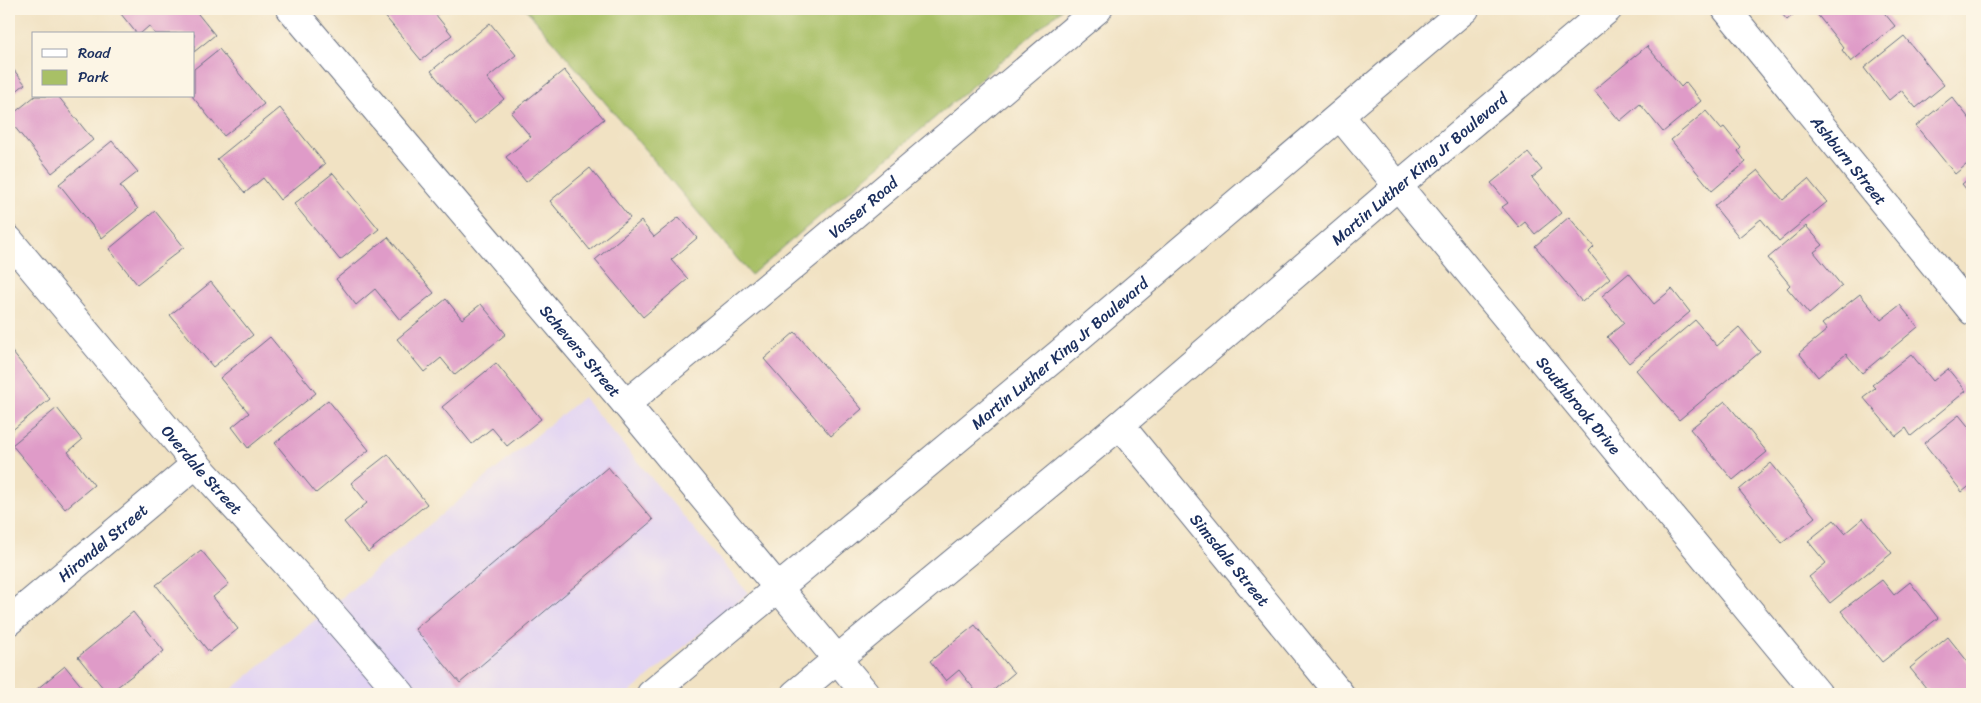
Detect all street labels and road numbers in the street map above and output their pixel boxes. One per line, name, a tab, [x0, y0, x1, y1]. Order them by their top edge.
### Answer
street label: Martin Luther King Jr Boulevard	[1324, 84, 1516, 253]
street label: Ashburn Street	[1803, 108, 1895, 212]
street label: Vasser Road	[821, 168, 906, 245]
street label: Martin Luther King Jr Boulevard	[964, 268, 1156, 437]
street label: Schevers Street	[533, 297, 629, 404]
street label: Southbrook Drive	[1529, 349, 1629, 461]
street label: Overdale Street	[154, 418, 250, 521]
street label: Hirondel Street	[51, 496, 154, 589]
street label: Simsdale Street	[1183, 506, 1278, 613]

